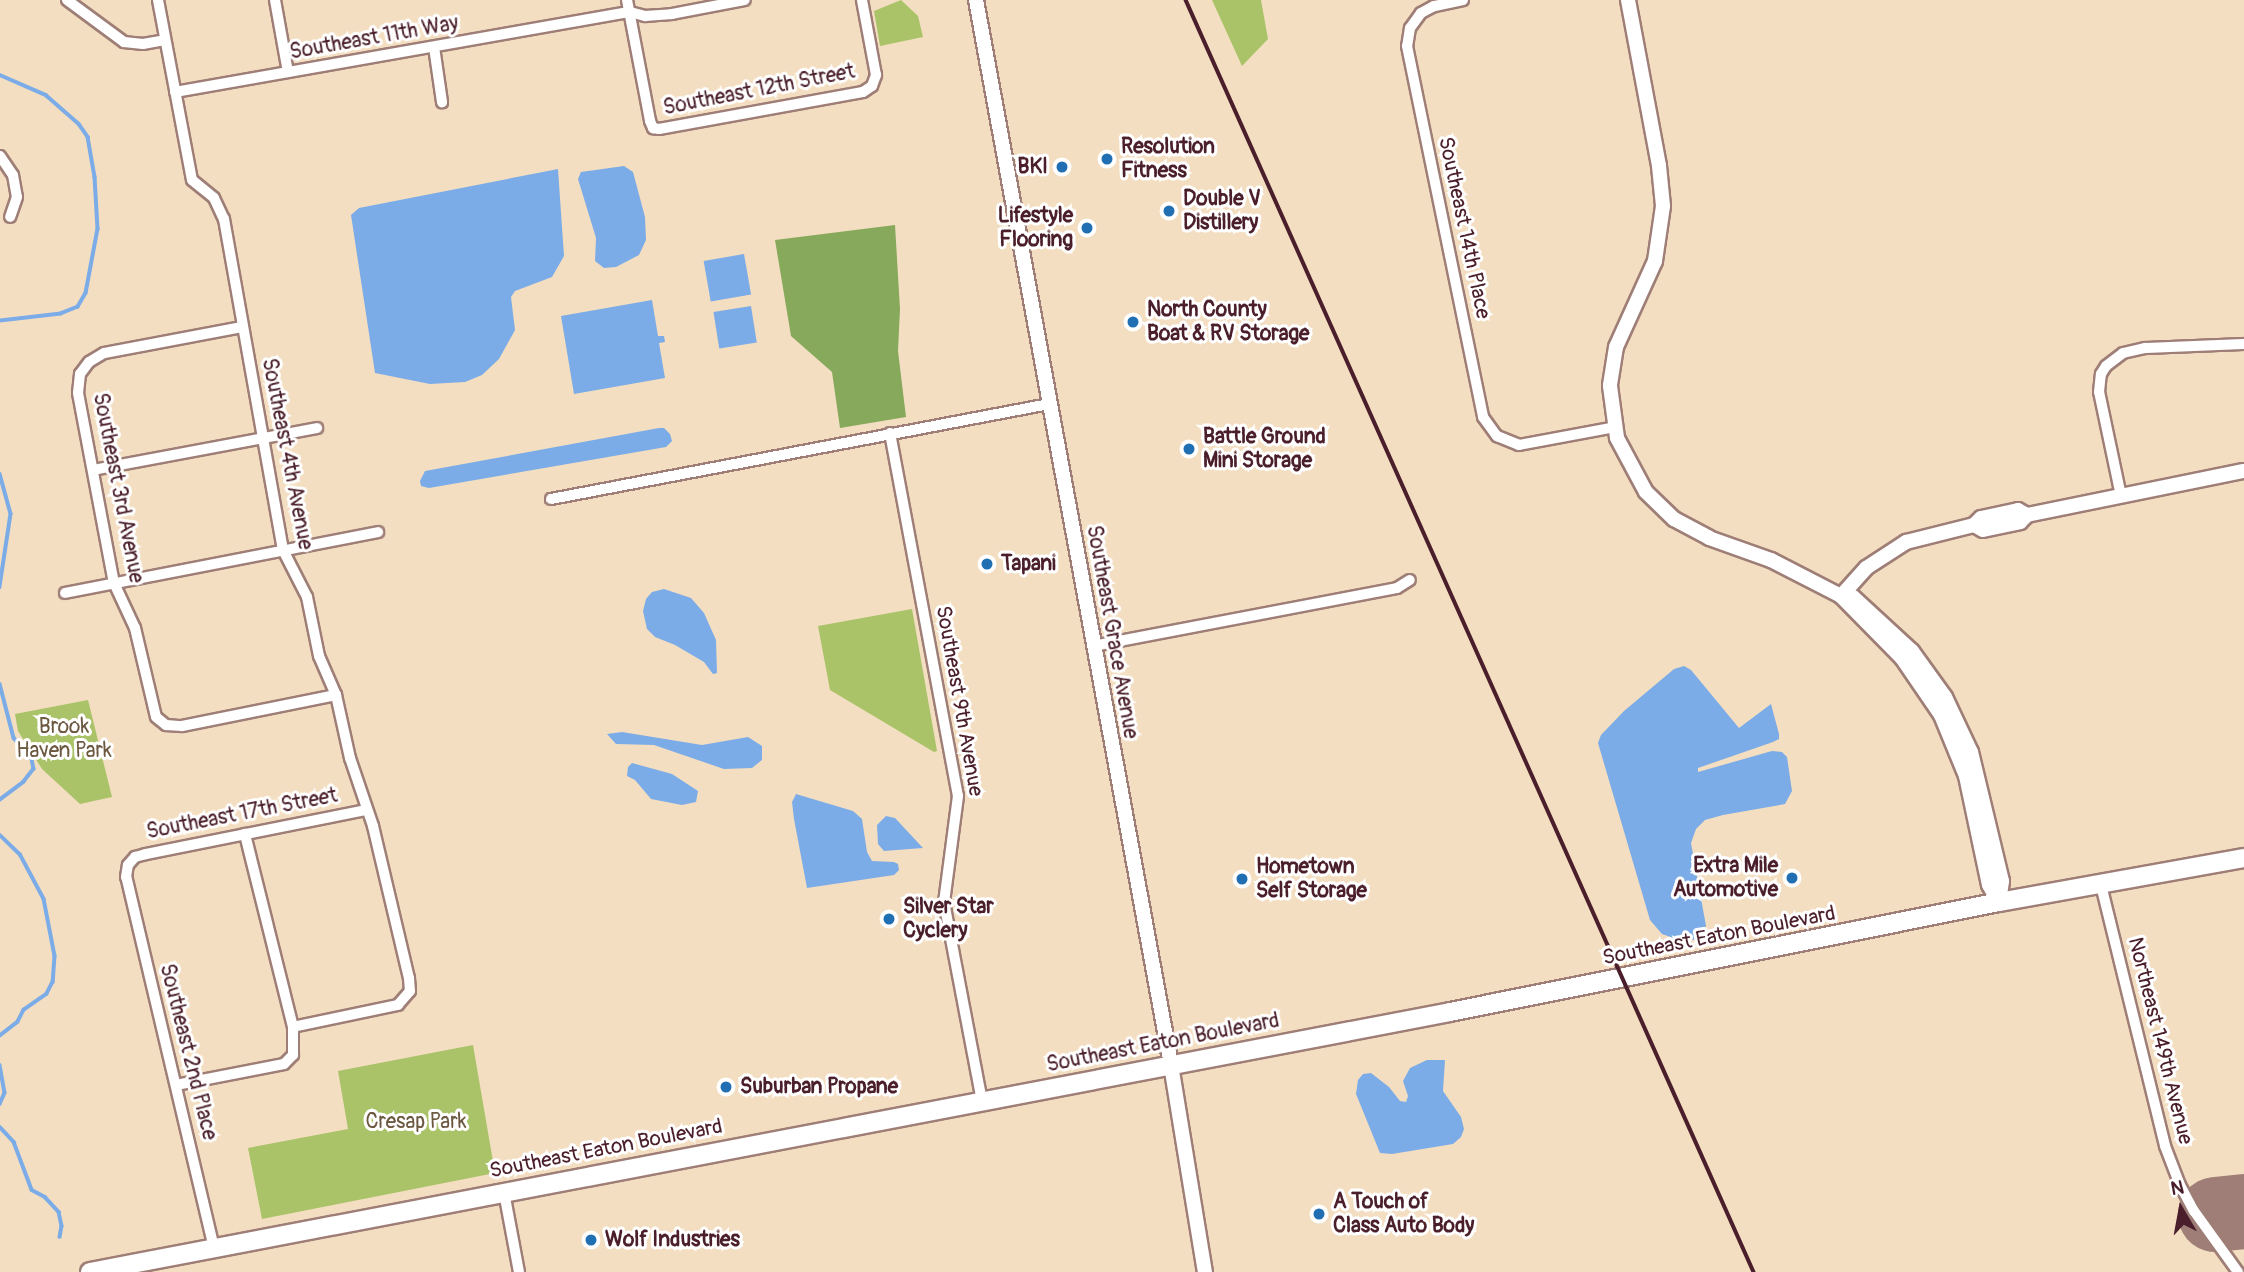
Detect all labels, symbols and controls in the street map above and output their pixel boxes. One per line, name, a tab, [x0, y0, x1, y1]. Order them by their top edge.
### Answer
street label: Southeast 11th Way	[288, 11, 460, 65]
street label: Southeast 12th Street	[661, 59, 857, 121]
place label: Resolution Fitness	[1121, 134, 1215, 184]
street label: Southeast 14th Place	[1432, 135, 1496, 321]
marker: Resolution Fitness	[1099, 151, 1115, 167]
place label: BKI	[1018, 154, 1048, 180]
marker: BKI	[1054, 159, 1070, 175]
place label: Double V Distillery	[1183, 186, 1261, 236]
place label: Lifestyle Flooring	[998, 203, 1073, 253]
marker: Double V Distillery	[1161, 203, 1177, 219]
marker: Lifestyle Flooring	[1079, 220, 1095, 236]
place label: North County Boat & RV Storage	[1147, 297, 1309, 347]
marker: North County Boat & RV Storage	[1125, 314, 1141, 330]
street label: Southeast 4th Avenue	[256, 356, 318, 552]
street label: Southeast 3rd Avenue	[87, 391, 149, 585]
place label: Battle Ground Mini Storage	[1203, 424, 1326, 474]
marker: Battle Ground Mini Storage	[1181, 441, 1197, 457]
street label: Southeast Grace Avenue	[1081, 523, 1143, 741]
place label: Tapani	[1001, 551, 1056, 577]
marker: Tapani	[979, 556, 995, 572]
street label: Southeast 9th Avenue	[930, 604, 988, 798]
park label: Brook Haven Park	[16, 714, 112, 764]
street label: Southeast 17th Street	[144, 783, 340, 845]
place label: Extra Mile Automotive	[1673, 853, 1778, 903]
place label: Hometown Self Storage	[1256, 854, 1367, 904]
marker: Extra Mile Automotive	[1784, 870, 1800, 886]
marker: Hometown Self Storage	[1234, 871, 1250, 887]
place label: Silver Star Cyclery	[903, 894, 994, 944]
street label: Southeast Eaton Boulevard	[1600, 901, 1838, 971]
marker: Silver Star Cyclery	[881, 911, 897, 927]
street label: Northeast 149th Avenue	[2122, 935, 2198, 1147]
street label: Southeast 2nd Place	[154, 961, 222, 1143]
street label: Southeast Eaton Boulevard	[1044, 1008, 1282, 1078]
place label: Suburban Propane	[740, 1074, 898, 1100]
marker: Suburban Propane	[718, 1079, 734, 1095]
park label: Cresap Park	[366, 1109, 466, 1135]
street label: Southeast Eaton Boulevard	[487, 1114, 725, 1184]
north arrow	[2146, 1174, 2216, 1244]
text: N	[2169, 1175, 2186, 1201]
place label: A Touch of Class Auto Body	[1333, 1189, 1474, 1239]
marker: A Touch of Class Auto Body	[1311, 1206, 1327, 1222]
place label: Wolf Industries	[605, 1227, 740, 1253]
marker: Wolf Industries	[583, 1232, 599, 1248]

